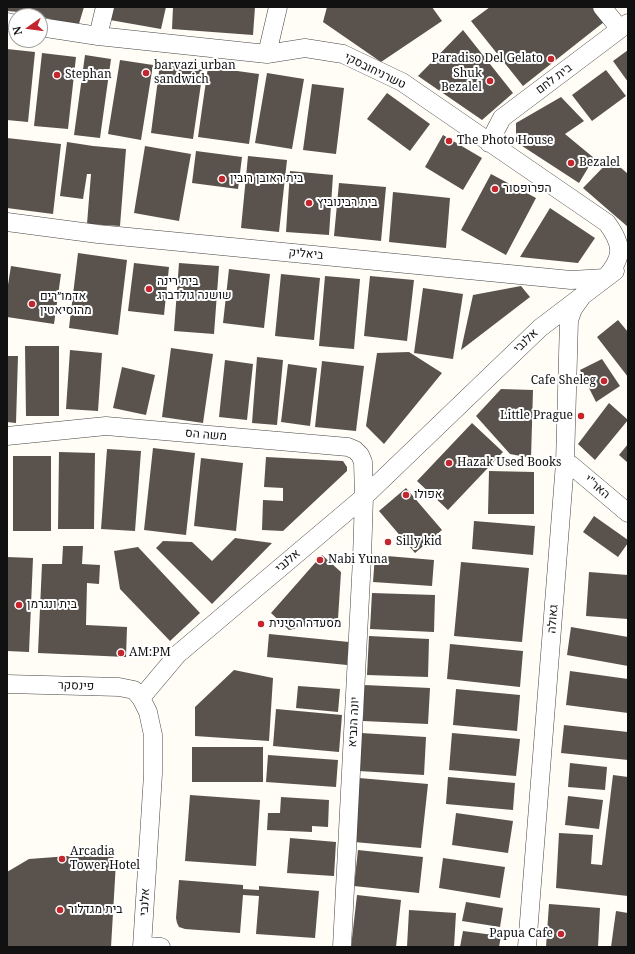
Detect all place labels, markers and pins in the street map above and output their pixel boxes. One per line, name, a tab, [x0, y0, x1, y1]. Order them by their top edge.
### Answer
place label: Paradiso Del Gelato	[432, 52, 543, 66]
marker: Paradiso Del Gelato	[546, 54, 556, 64]
place label: barvazi urban sandwich	[154, 59, 236, 87]
place label: Shuk Bezalel	[441, 67, 482, 95]
place label: Stephan	[65, 68, 112, 82]
marker: barvazi urban sandwich	[141, 68, 151, 78]
marker: Stephan	[52, 70, 62, 80]
marker: Shuk Bezalel	[485, 76, 495, 86]
place label: The Photo House	[457, 134, 553, 148]
marker: The Photo House	[444, 136, 454, 146]
place label: Bezalel	[579, 156, 620, 170]
marker: Bezalel	[566, 158, 576, 168]
place label: בית ראובן רובין	[230, 172, 303, 186]
marker: בית ראובן רובין	[217, 174, 227, 184]
place label: הפרופסור	[503, 182, 552, 196]
marker: הפרופסור	[490, 184, 500, 194]
place label: בית רבינוביץ	[317, 196, 378, 210]
marker: בית רבינוביץ	[304, 198, 314, 208]
place label: בית רינה שושנה גולדברג	[157, 275, 232, 303]
marker: בית רינה שושנה גולדברג	[144, 284, 154, 294]
place label: אדמו״רים מהוסיאטין	[40, 290, 92, 318]
marker: אדמו״רים מהוסיאטין	[27, 299, 37, 309]
place label: Cafe Sheleg	[531, 374, 596, 388]
marker: Cafe Sheleg	[599, 376, 609, 386]
place label: Little Prague	[500, 409, 573, 423]
marker: Little Prague	[576, 411, 586, 421]
place label: Hazak Used Books	[457, 456, 561, 470]
marker: Hazak Used Books	[444, 458, 454, 468]
place label: אפולו	[414, 488, 442, 502]
marker: אפולו	[401, 490, 411, 500]
place label: Silly kid	[396, 535, 442, 549]
marker: Silly kid	[383, 537, 393, 547]
place label: Nabi Yuna	[328, 553, 388, 567]
marker: Nabi Yuna	[315, 555, 325, 565]
place label: בית ונגרמן	[27, 598, 77, 612]
marker: בית ונגרמן	[14, 600, 24, 610]
place label: מסעדה הסינית	[269, 617, 341, 631]
marker: מסעדה הסינית	[256, 619, 266, 629]
place label: AM:PM	[129, 646, 171, 660]
marker: AM:PM	[116, 648, 126, 658]
place label: Arcadia Tower Hotel	[70, 845, 140, 873]
marker: Arcadia Tower Hotel	[57, 854, 67, 864]
place label: בית מגדלור	[68, 903, 123, 917]
marker: בית מגדלור	[55, 905, 65, 915]
place label: Papua Cafe	[489, 927, 553, 941]
marker: Papua Cafe	[556, 929, 566, 939]

